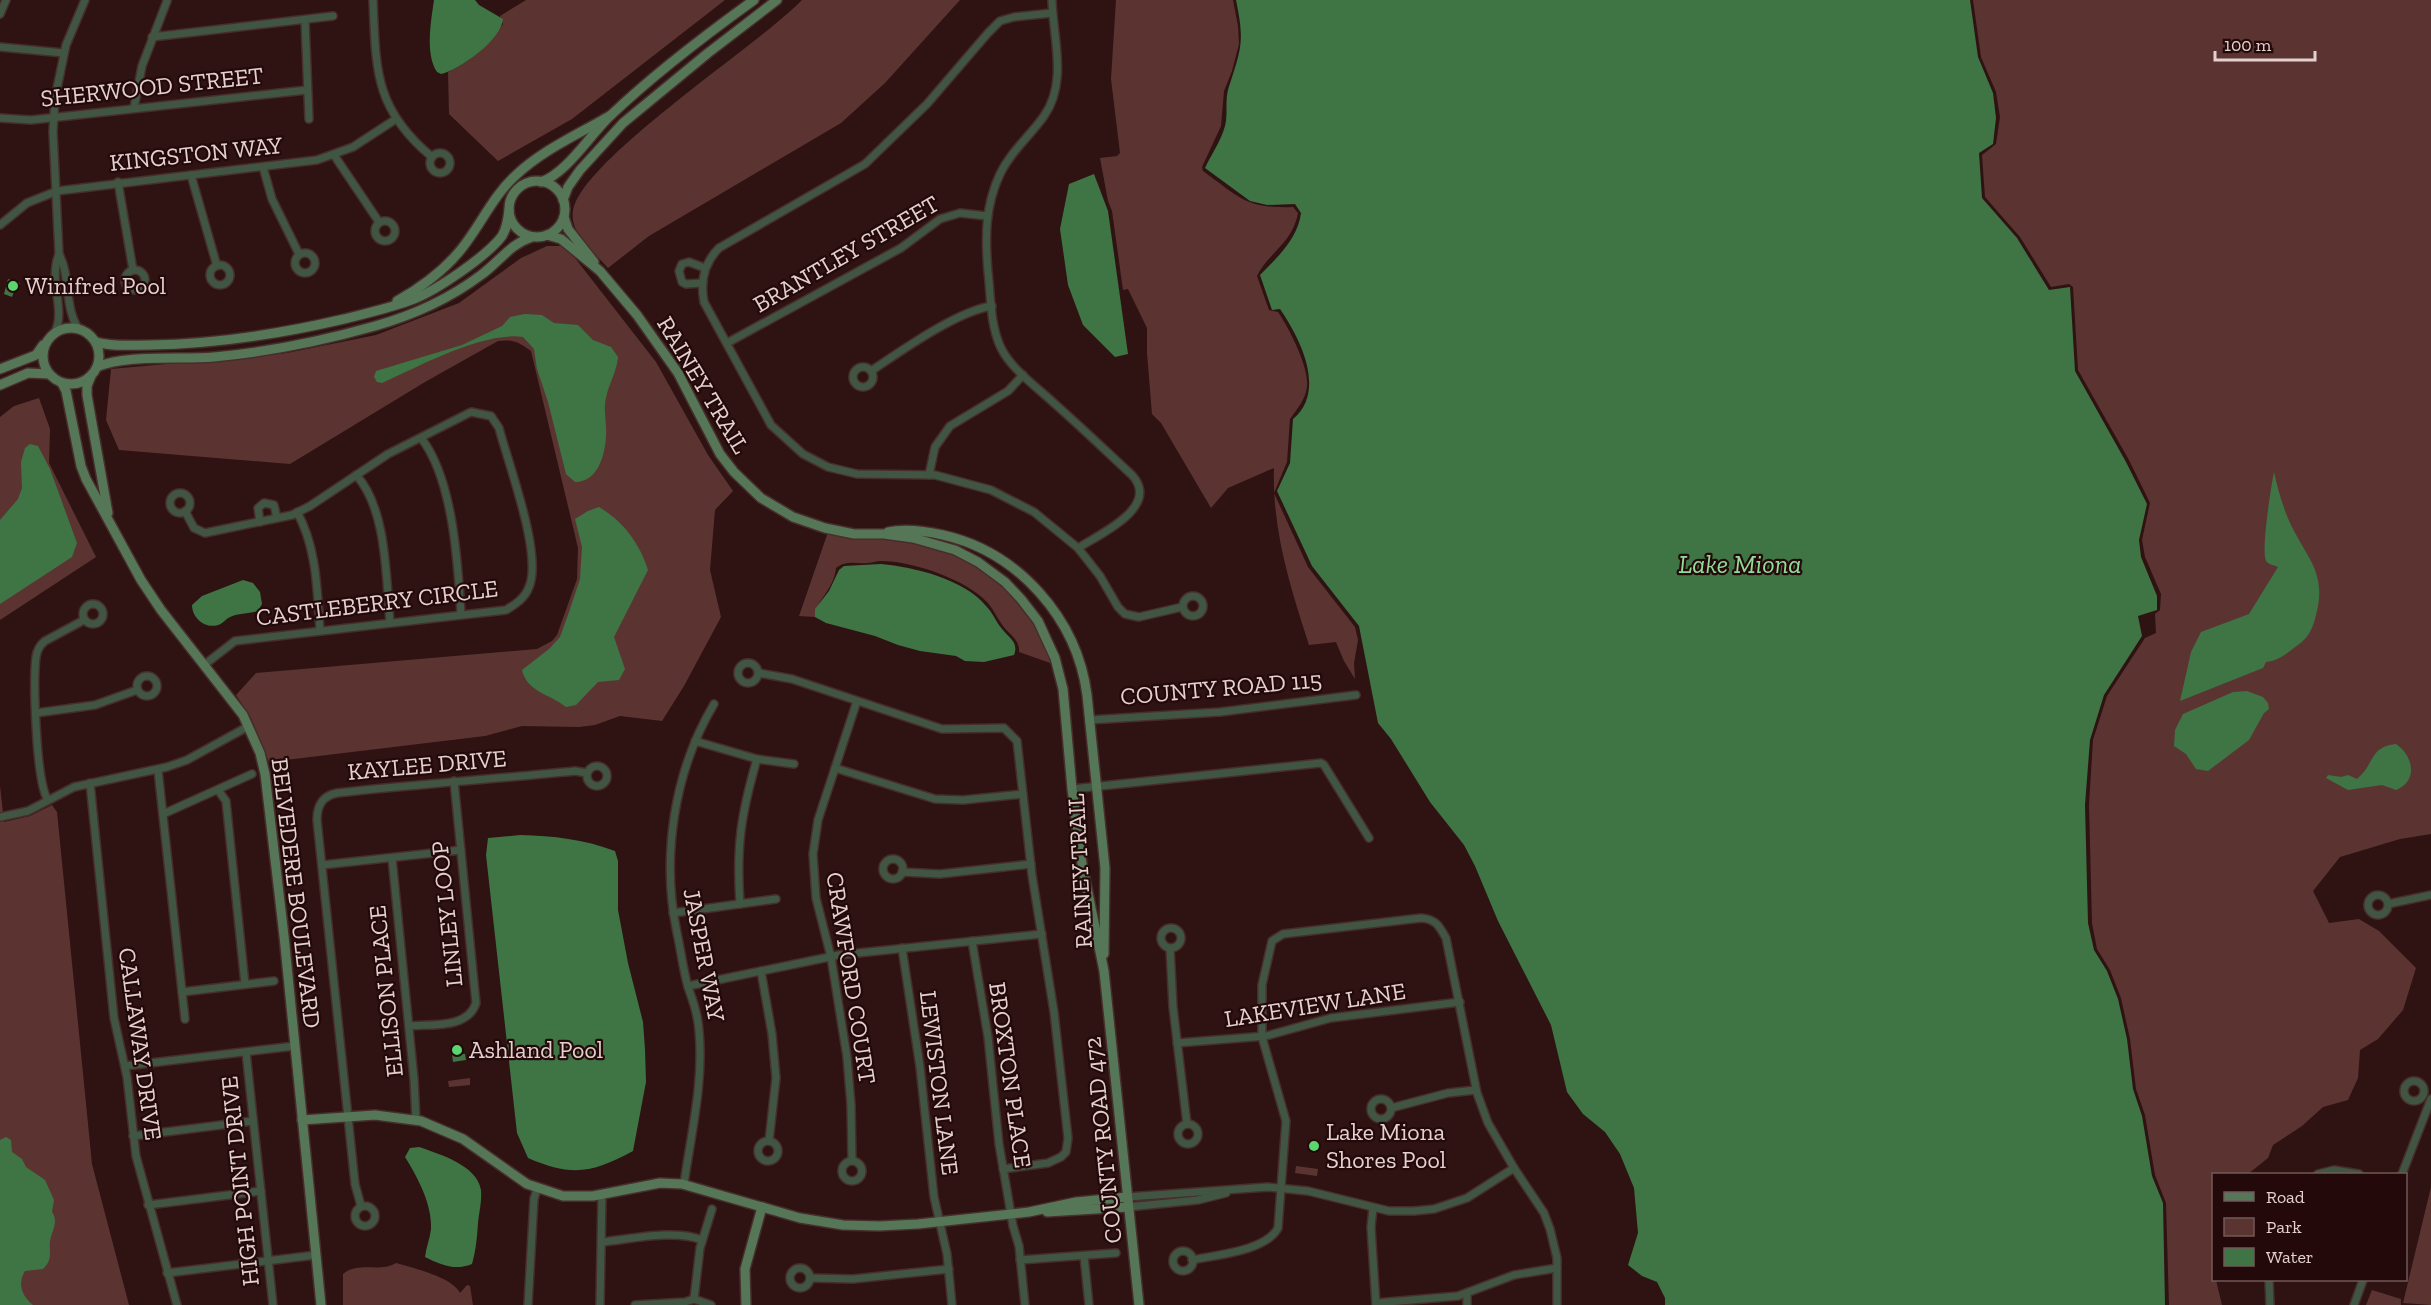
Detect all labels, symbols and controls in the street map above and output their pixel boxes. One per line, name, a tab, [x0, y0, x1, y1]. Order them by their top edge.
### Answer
scale bar	[2215, 24, 2316, 62]
text: 100 m	[2224, 34, 2272, 56]
street label: SHERWOOD STREET	[39, 60, 265, 113]
street label: KINGSTON WAY	[108, 130, 284, 177]
street label: BRANTLEY STREET	[748, 189, 944, 319]
place label: Winifred Pool	[25, 271, 166, 300]
marker: Winifred Pool	[6, 279, 20, 293]
street label: RAINEY TRAIL	[651, 311, 756, 459]
water label: Lake Miona	[1679, 548, 1801, 580]
street label: CASTLEBERRY CIRCLE	[254, 573, 500, 632]
street label: COUNTY ROAD 115	[1119, 664, 1323, 711]
street label: KAYLEE DRIVE	[346, 743, 508, 786]
street label: BELVEDERE BOULEVARD	[266, 756, 327, 1030]
street label: RAINEY TRAIL	[1061, 793, 1098, 949]
street label: LINLEY LOOP	[424, 839, 469, 988]
street label: CRAWFORD COURT	[820, 870, 883, 1086]
street label: JASPER WAY	[677, 886, 732, 1024]
street label: ELLISON PLACE	[362, 904, 409, 1078]
street label: CALLAWAY DRIVE	[113, 946, 168, 1142]
street label: LAKEVIEW LANE	[1222, 976, 1408, 1033]
street label: BROXTON PLACE	[983, 980, 1038, 1170]
street label: LEWISTON LANE	[914, 989, 965, 1177]
place label: Ashland Pool	[469, 1035, 603, 1064]
street label: COUNTY ROAD 472	[1077, 1035, 1128, 1245]
marker: Ashland Pool	[450, 1043, 464, 1057]
street label: HIGH POINT DRIVE	[214, 1075, 265, 1287]
place label: Lake Miona Shores Pool	[1326, 1117, 1446, 1174]
marker: Lake Miona Shores Pool	[1307, 1139, 1321, 1153]
legend	[2212, 1173, 2407, 1281]
text: Road	[2266, 1186, 2305, 1208]
text: Park	[2266, 1216, 2302, 1238]
text: Water	[2266, 1246, 2313, 1268]

